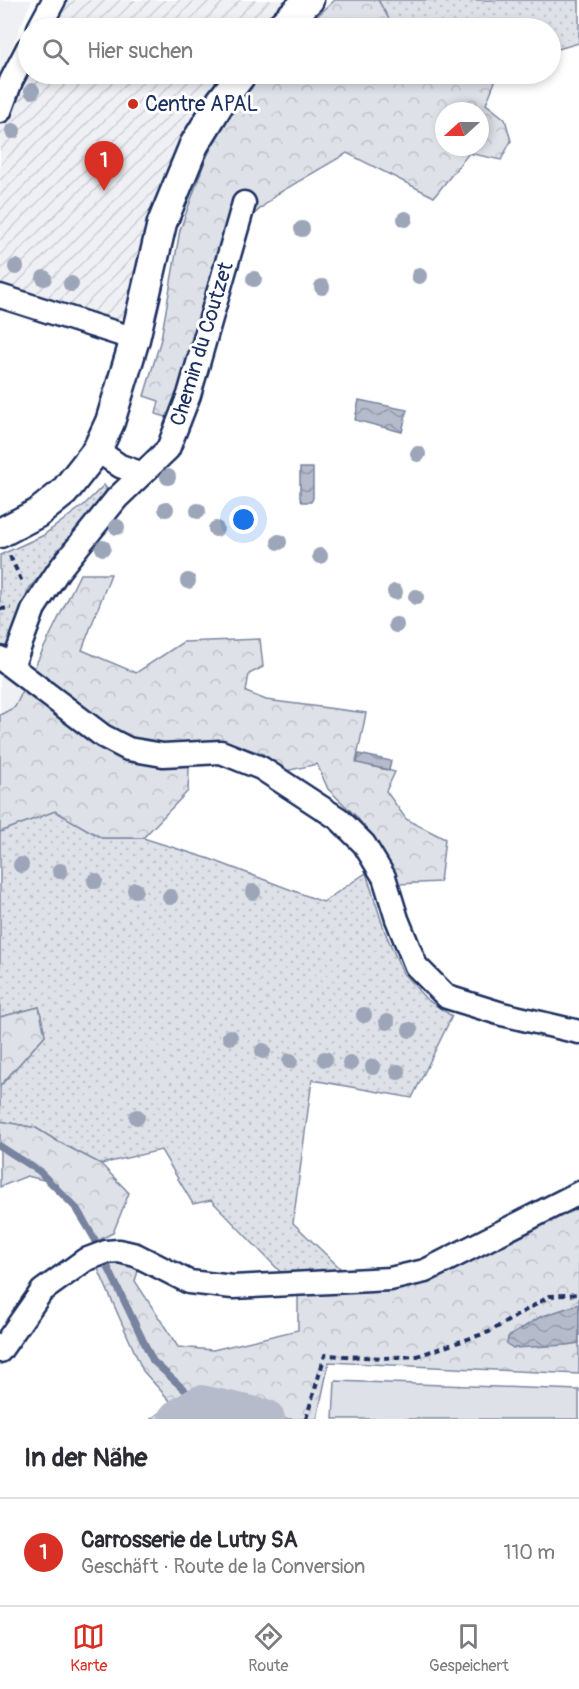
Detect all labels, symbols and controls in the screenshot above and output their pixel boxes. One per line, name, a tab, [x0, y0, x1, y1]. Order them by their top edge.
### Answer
search box	[18, 18, 561, 84]
icon: search	[39, 35, 72, 68]
text: Hier suchen	[87, 37, 193, 65]
place label: Centre APAL	[145, 91, 258, 118]
marker: Centre APAL	[126, 97, 140, 111]
north arrow	[435, 102, 489, 156]
pin: 1	[84, 142, 124, 191]
street label: Chemin du Coutzet	[164, 258, 240, 429]
your location	[229, 505, 258, 534]
text: In der Nähe	[24, 1442, 147, 1474]
text: Carrosserie de Lutry SA	[81, 1526, 298, 1554]
text: 1	[40, 1540, 47, 1565]
text: 110 m	[504, 1540, 555, 1565]
text: Geschäft · Route de la Conversion	[81, 1554, 365, 1579]
tab: Karte	[70, 1620, 107, 1676]
tab: Route	[248, 1620, 288, 1676]
tab: Gespeichert	[429, 1620, 509, 1676]

